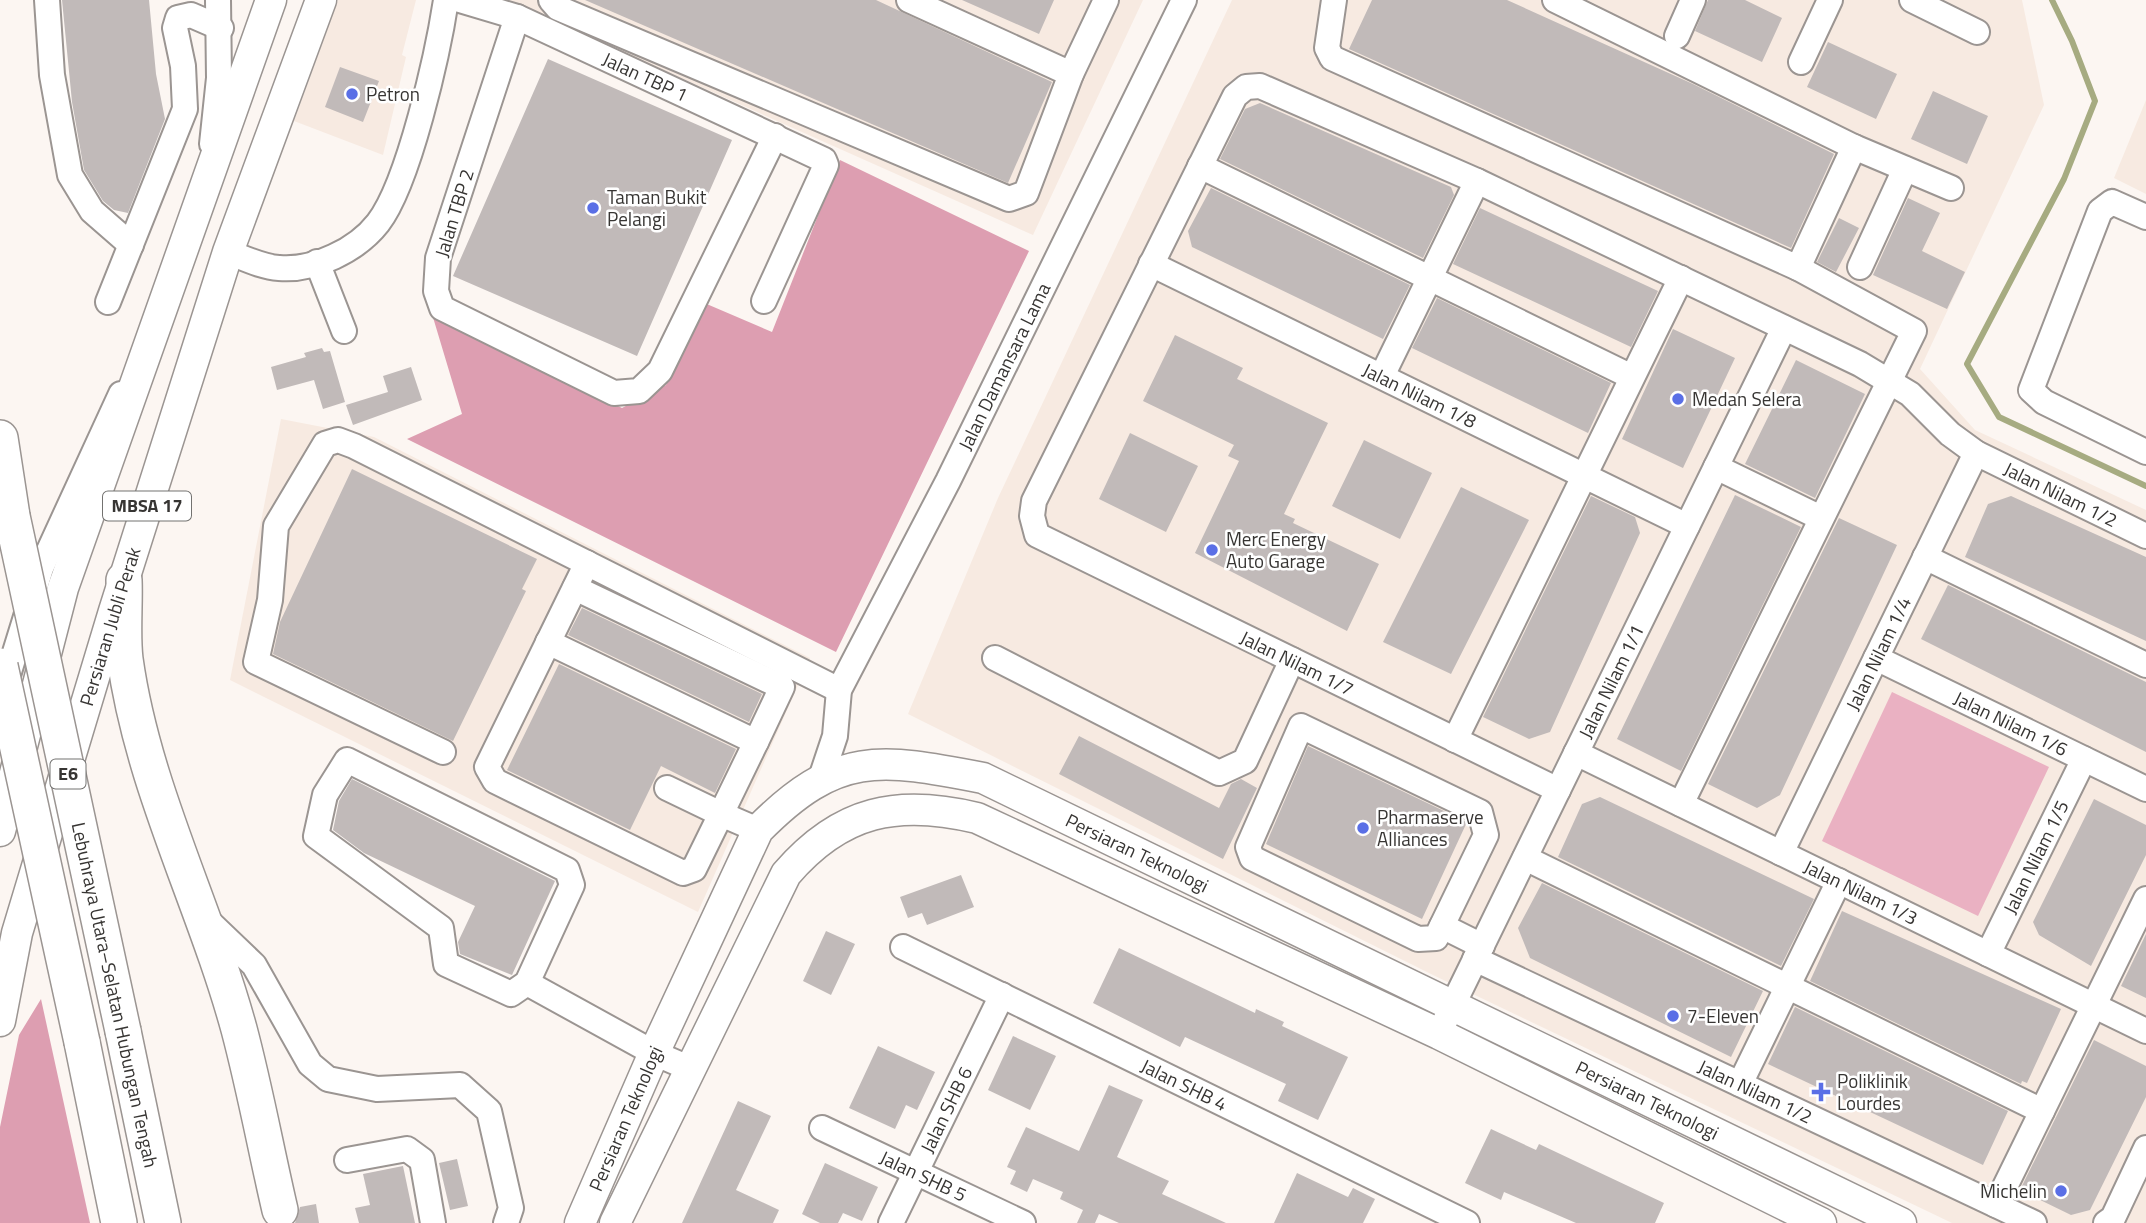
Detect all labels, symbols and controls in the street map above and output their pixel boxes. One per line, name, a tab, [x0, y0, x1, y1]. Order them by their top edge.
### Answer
street label: Jalan TBP 1	[598, 44, 693, 109]
place label: Petron	[366, 79, 420, 108]
marker: Petron	[344, 86, 360, 102]
street label: Jalan TBP 2	[426, 165, 481, 261]
place label: Taman Bukit Pelangi	[607, 182, 707, 233]
marker: Taman Bukit Pelangi	[585, 200, 601, 216]
street label: Jalan Damansara Lama	[950, 277, 1057, 455]
street label: Jalan Nilam 1/8	[1358, 355, 1482, 435]
place label: Medan Selera	[1692, 384, 1802, 413]
marker: Medan Selera	[1670, 391, 1686, 407]
street label: Jalan Nilam 1/2	[1999, 454, 2123, 534]
road number: MBSA 17	[103, 492, 191, 520]
place label: Merc Energy Auto Garage	[1226, 524, 1326, 575]
marker: Merc Energy Auto Garage	[1204, 542, 1220, 558]
street label: Persiaran Jubli Perak	[71, 543, 147, 709]
street label: Jalan Nilam 1/4	[1838, 591, 1918, 715]
street label: Jalan Nilam 1/1	[1570, 619, 1651, 743]
street label: Jalan Nilam 1/7	[1235, 622, 1359, 703]
street label: Jalan Nilam 1/6	[1949, 683, 2073, 763]
road number: E6	[50, 760, 86, 788]
street label: Jalan Nilam 1/5	[1995, 795, 2076, 919]
place label: Pharmaserve Alliances	[1377, 802, 1484, 853]
street label: Persiaran Teknologi	[1061, 805, 1214, 899]
street label: Lebuhraya Utara–Selatan Hubungan Tengah	[65, 820, 166, 1170]
marker: Pharmaserve Alliances	[1355, 820, 1371, 836]
street label: Jalan Nilam 1/3	[1799, 851, 1923, 932]
place label: 7-Eleven	[1687, 1001, 1759, 1030]
marker: 7-Eleven	[1665, 1008, 1681, 1024]
street label: Persiaran Teknologi	[581, 1041, 669, 1196]
street label: Jalan SHB 4	[1136, 1051, 1233, 1118]
street label: Jalan Nilam 1/2	[1694, 1051, 1818, 1130]
street label: Persiaran Teknologi	[1571, 1053, 1724, 1147]
street label: Jalan SHB 6	[912, 1061, 979, 1158]
place label: Poliklinik Lourdes	[1837, 1066, 1908, 1117]
marker: Poliklinik Lourdes	[1811, 1082, 1831, 1102]
street label: Jalan SHB 5	[875, 1142, 972, 1208]
place label: Michelin	[1980, 1176, 2047, 1205]
marker: Michelin	[2053, 1183, 2069, 1199]

